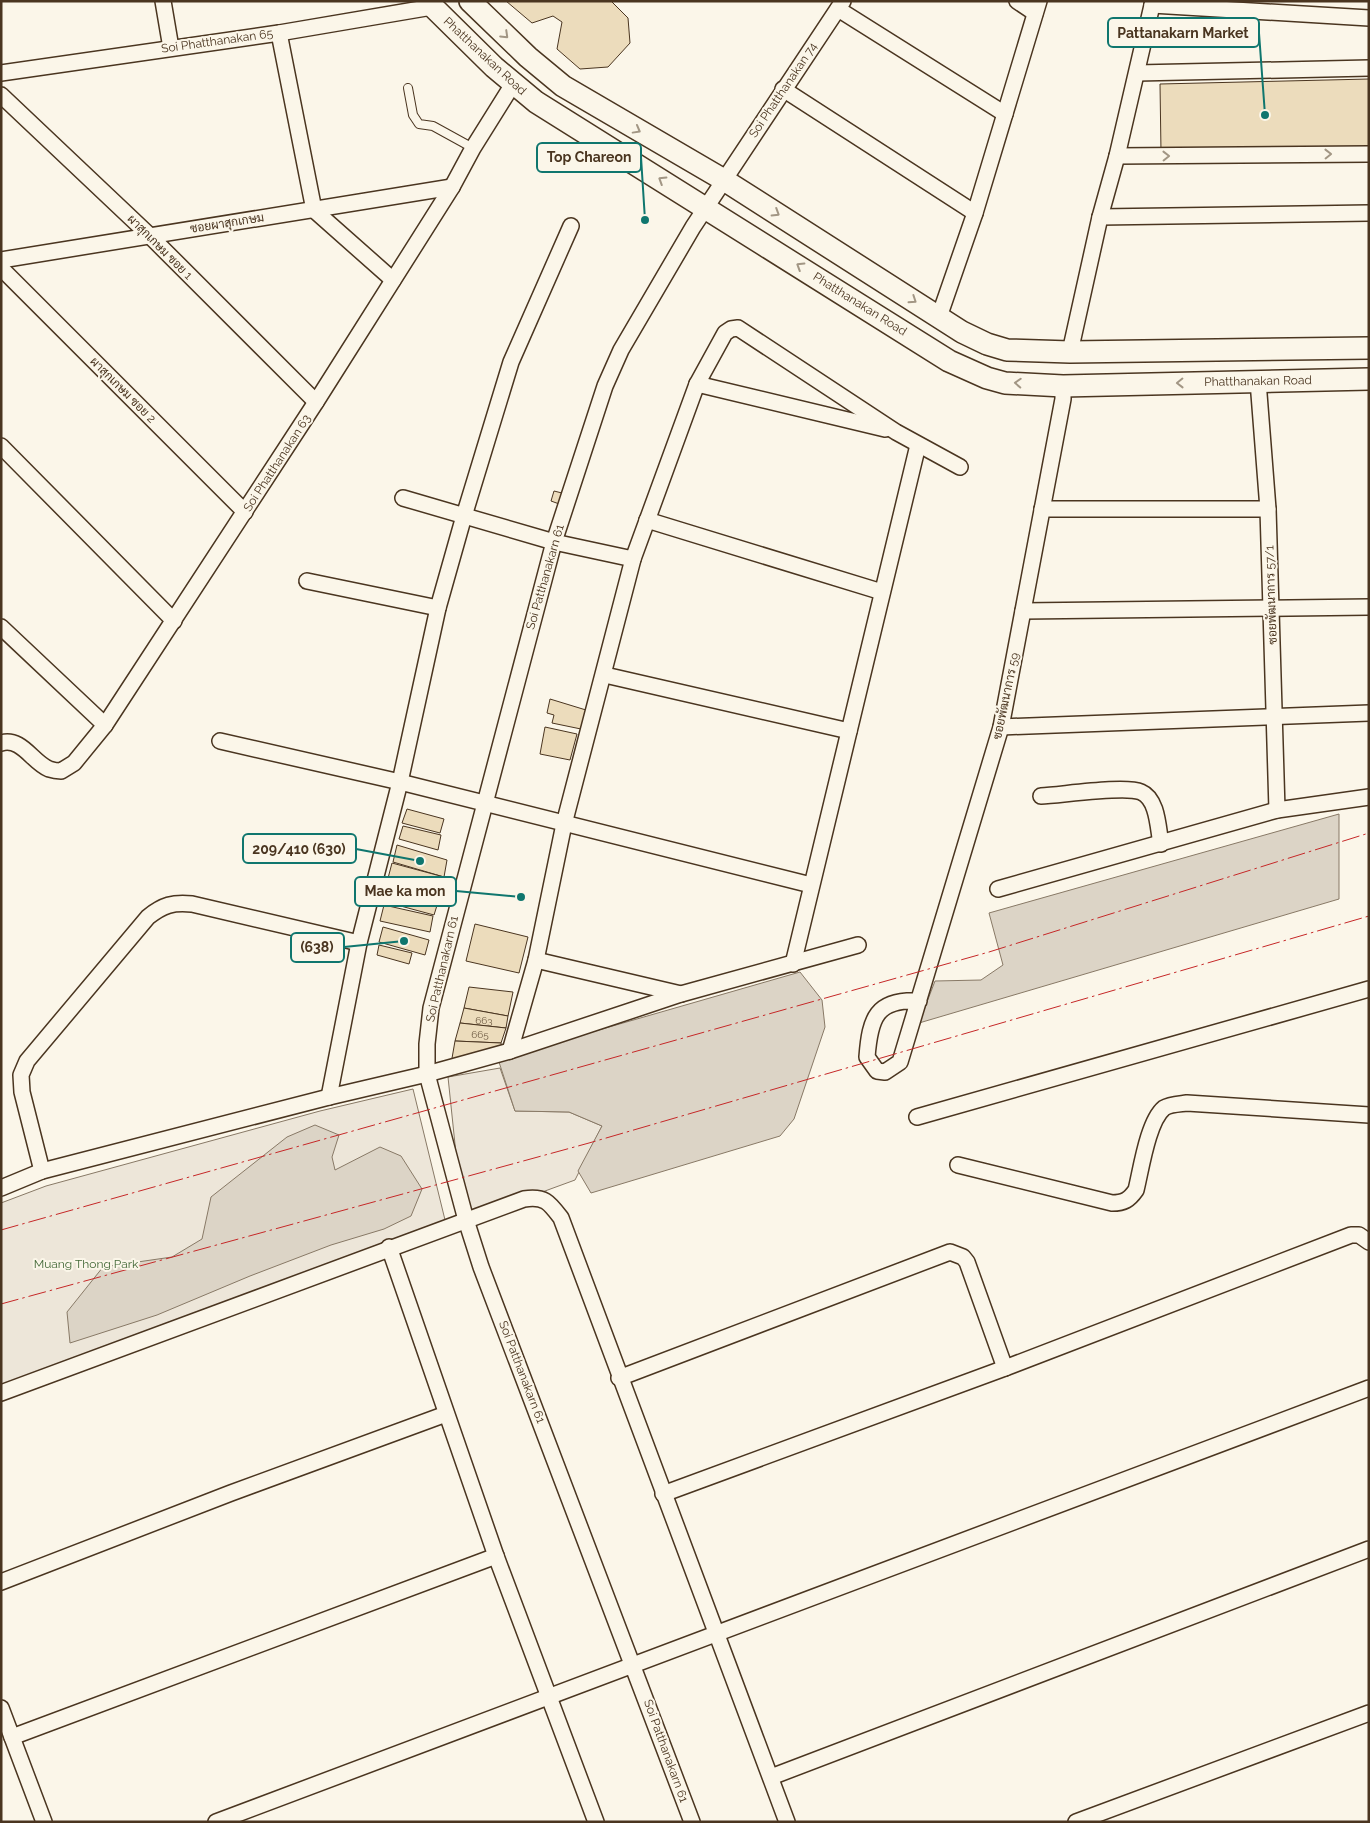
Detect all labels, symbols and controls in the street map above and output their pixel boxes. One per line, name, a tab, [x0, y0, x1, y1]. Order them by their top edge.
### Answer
street label: Phatthanakan Road	[441, 14, 529, 98]
callout: Pattanakarn Market	[1108, 18, 1259, 47]
text: Pattanakarn Market	[1117, 25, 1249, 41]
street label: Soi Phatthanakan 65	[160, 26, 274, 56]
one-way arrow	[500, 29, 509, 38]
street label: Soi Phatthanakan 74	[746, 40, 820, 140]
one-way arrow	[631, 124, 640, 134]
callout: Top Chareon	[537, 143, 641, 172]
text: Top Chareon	[547, 149, 631, 165]
one-way arrow	[1325, 149, 1333, 160]
one-way arrow	[1162, 151, 1170, 161]
one-way arrow	[658, 177, 667, 186]
one-way arrow	[771, 206, 780, 216]
street label: ซอยผาสุกเกษม	[189, 210, 265, 238]
street label: ผาสุกเกษม ซอย 1	[123, 212, 195, 284]
one-way arrow	[796, 263, 805, 273]
street label: Phatthanakan Road	[811, 270, 909, 338]
one-way arrow	[908, 294, 917, 303]
street label: ผาสุกเกษม ซอย 2	[86, 354, 159, 427]
street label: Phatthanakan Road	[1204, 373, 1312, 389]
one-way arrow	[1013, 378, 1021, 389]
one-way arrow	[1176, 378, 1184, 388]
street label: Soi Phatthanakan 63	[240, 412, 314, 514]
street label: Soi Patthanakarn 61	[523, 523, 567, 631]
street label: ซอยพัฒนาการ 57/1	[1262, 545, 1280, 645]
street label: ซอยพัฒนาการ 59	[990, 651, 1022, 741]
callout: 209/410 (630)	[243, 834, 356, 863]
text: 209/410 (630)	[252, 841, 346, 857]
callout: Mae ka mon	[355, 877, 456, 906]
text: Mae ka mon	[365, 883, 445, 899]
street label: Soi Patthanakarn 61	[423, 915, 461, 1023]
callout: (638)	[291, 933, 344, 962]
text: (638)	[300, 939, 334, 955]
house number: 663	[475, 1015, 493, 1026]
house number: 665	[471, 1029, 489, 1040]
park label: Muang Thong Park	[34, 1257, 139, 1271]
street label: Soi Patthanakarn 61	[496, 1319, 548, 1425]
street label: Soi Patthanakarn 61	[641, 1698, 691, 1804]

